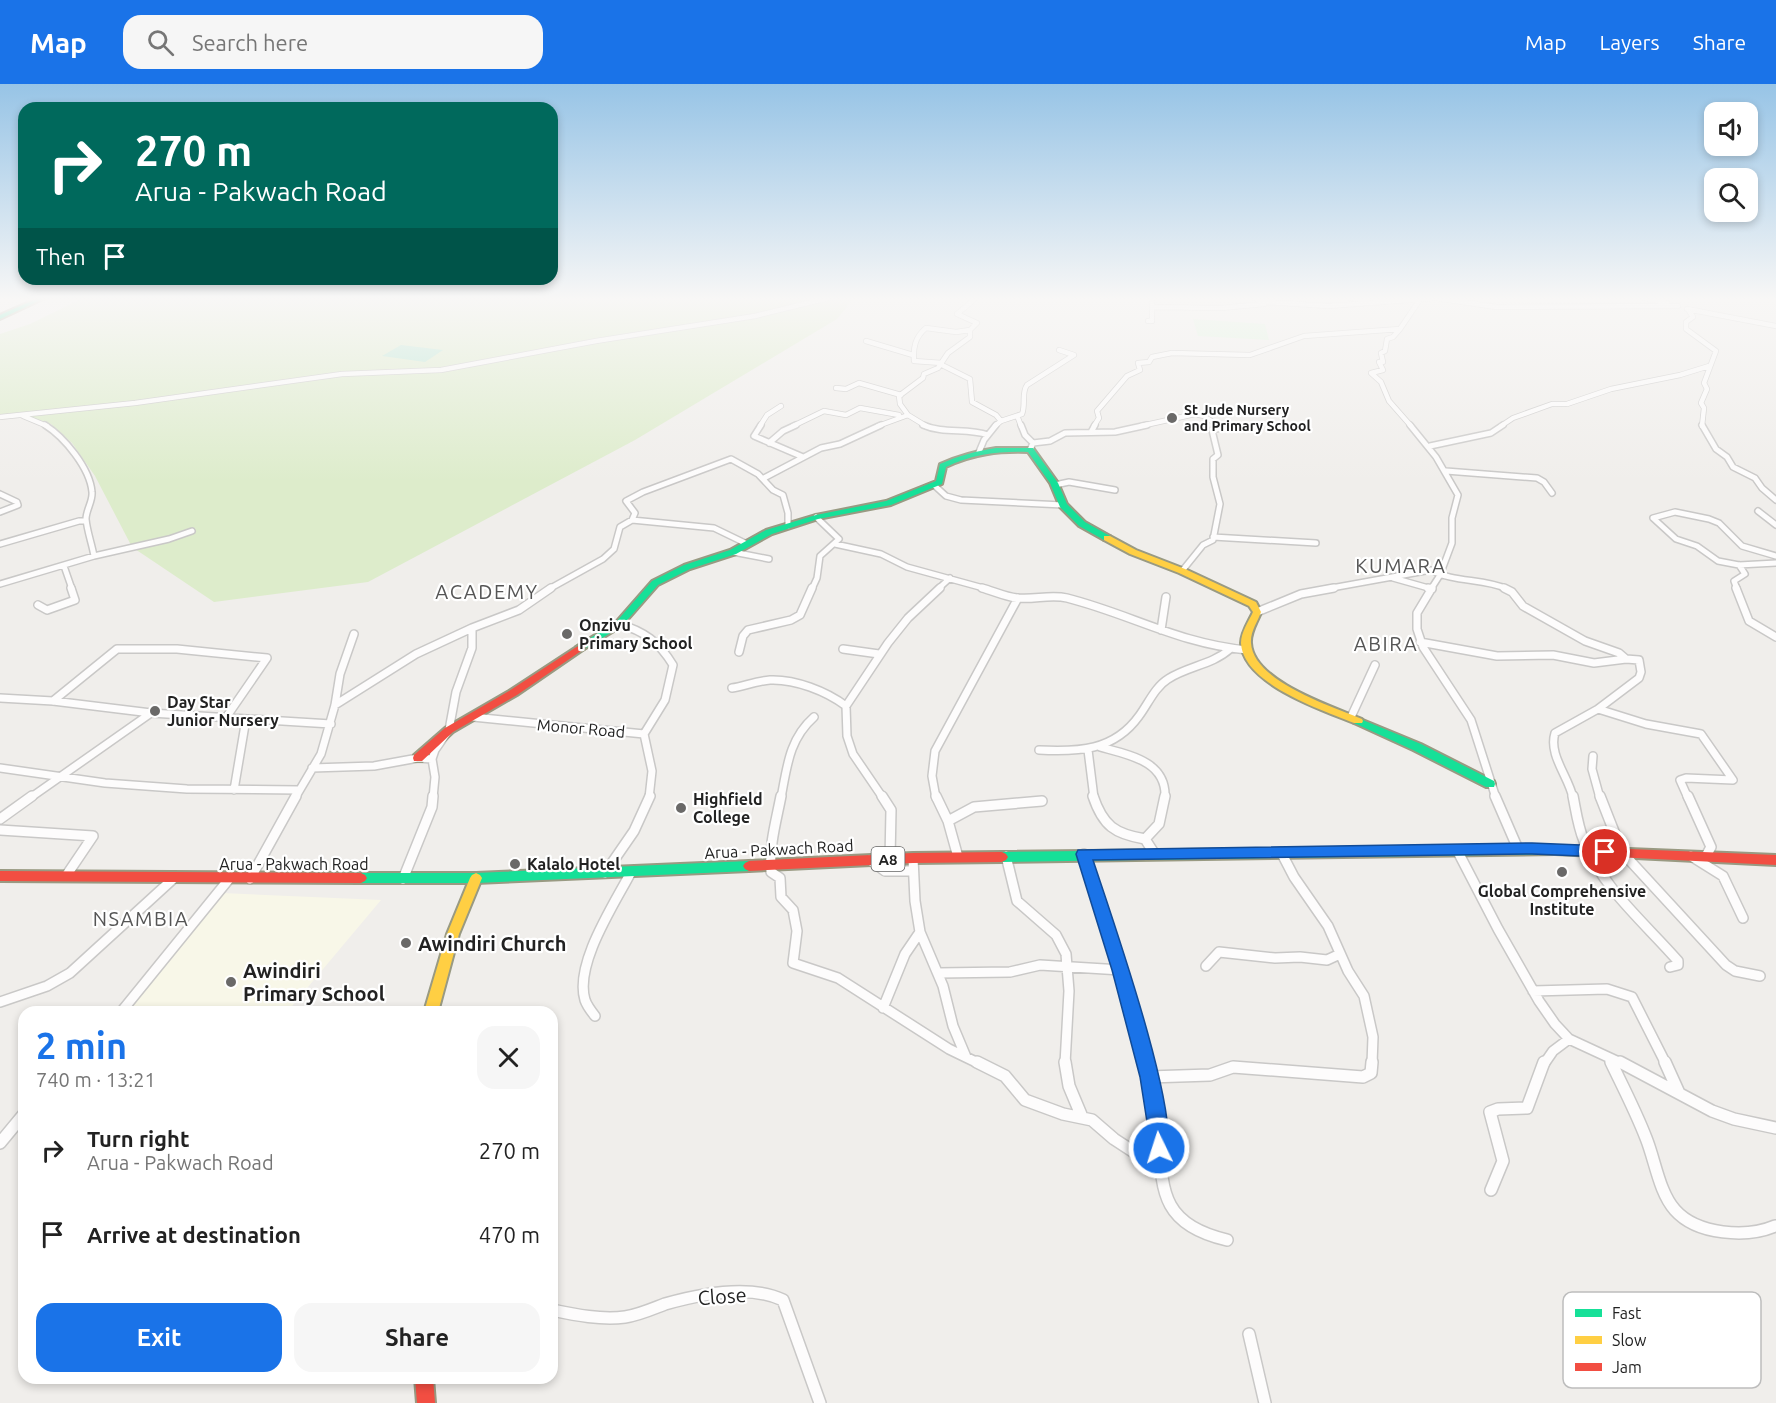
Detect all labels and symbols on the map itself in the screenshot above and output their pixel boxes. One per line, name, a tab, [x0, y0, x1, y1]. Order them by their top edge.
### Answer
place label: St Jude Nursery and Primary School	[1184, 402, 1311, 434]
marker: St Jude Nursery and Primary School	[1165, 411, 1179, 425]
district label: KUMARA	[1355, 554, 1447, 577]
district label: ACADEMY	[435, 580, 539, 603]
place label: Onzivu Primary School	[579, 616, 693, 652]
marker: Onzivu Primary School	[560, 627, 574, 641]
district label: ABIRA	[1354, 632, 1418, 655]
place label: Day Star Junior Nursery	[167, 693, 279, 729]
marker: Day Star Junior Nursery	[148, 704, 162, 718]
street label: Monor Road	[536, 715, 626, 741]
place label: Highfield College	[693, 790, 762, 826]
marker: Highfield College	[674, 801, 688, 815]
pin	[1579, 826, 1630, 877]
street label: Arua - Pakwach Road	[704, 836, 854, 862]
road number: A8	[872, 847, 904, 871]
street label: Arua - Pakwach Road	[219, 855, 369, 873]
place label: Kalalo Hotel	[527, 855, 620, 873]
marker: Kalalo Hotel	[508, 857, 522, 871]
marker: Global Comprehensive Institute	[1555, 865, 1569, 879]
place label: Global Comprehensive Institute	[1478, 882, 1646, 918]
district label: NSAMBIA	[93, 907, 189, 930]
place label: Awindiri Church	[418, 932, 566, 955]
marker: Awindiri Church	[399, 936, 413, 950]
place label: Awindiri Primary School	[243, 959, 385, 1005]
marker: Awindiri Primary School	[224, 975, 238, 989]
position arrow	[1127, 1116, 1191, 1180]
street label: Close	[697, 1283, 747, 1309]
legend	[1563, 1292, 1761, 1388]
text: Fast	[1612, 1304, 1642, 1322]
text: Slow	[1612, 1331, 1647, 1349]
text: Jam	[1612, 1358, 1642, 1376]

